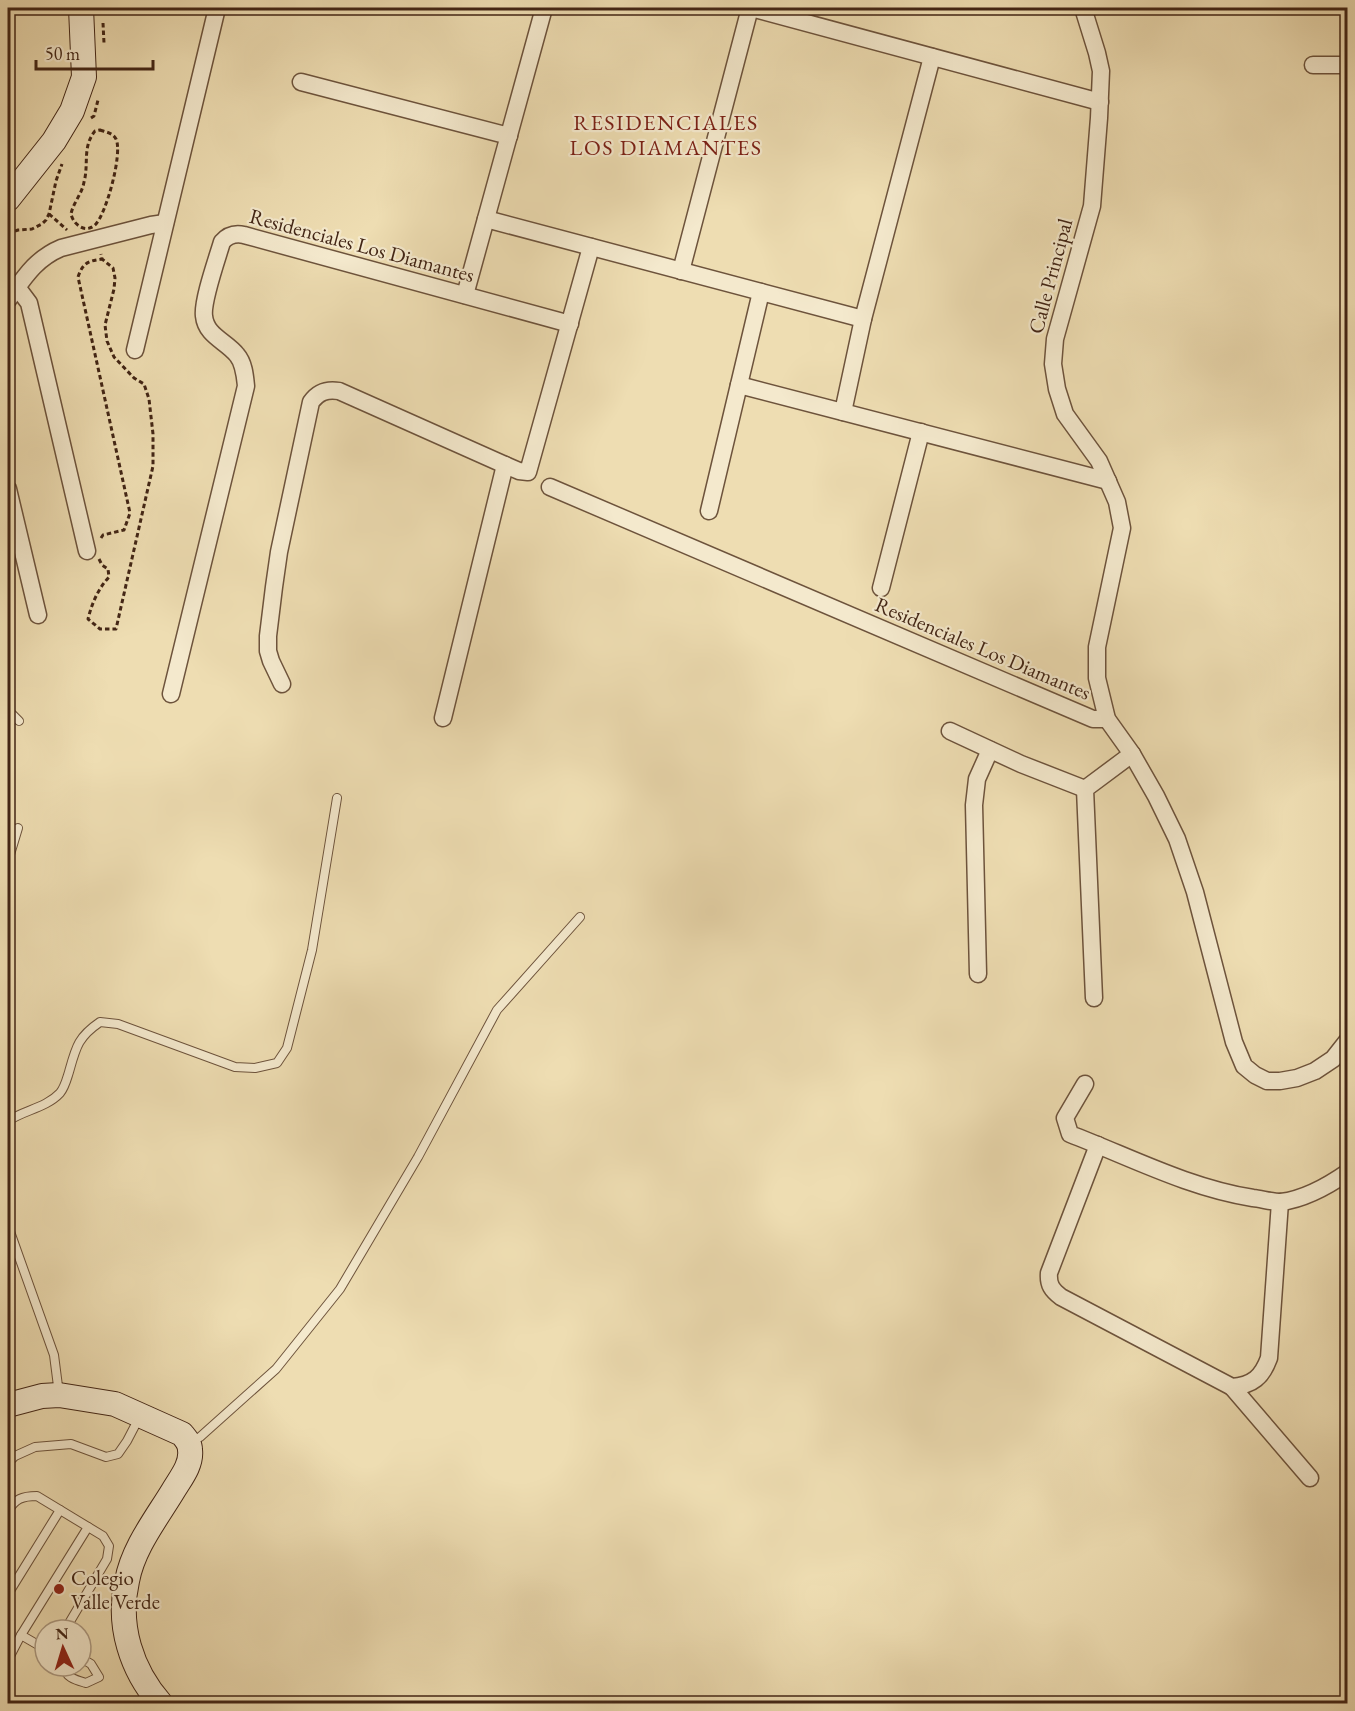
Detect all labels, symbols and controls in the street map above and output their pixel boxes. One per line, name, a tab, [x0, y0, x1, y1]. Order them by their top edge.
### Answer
scale bar	[36, 33, 153, 71]
text: 50 m	[45, 42, 80, 65]
district label: RESIDENCIALES LOS DIAMANTES	[570, 108, 762, 162]
street label: Residenciales Los Diamantes	[247, 202, 478, 288]
street label: Calle Principal	[1022, 215, 1078, 337]
street label: Residenciales Los Diamantes	[871, 590, 1095, 706]
place label: Colegio Valle Verde	[71, 1564, 160, 1615]
marker: Colegio Valle Verde	[52, 1582, 66, 1596]
north arrow	[33, 1618, 93, 1678]
text: N	[55, 1623, 69, 1644]

